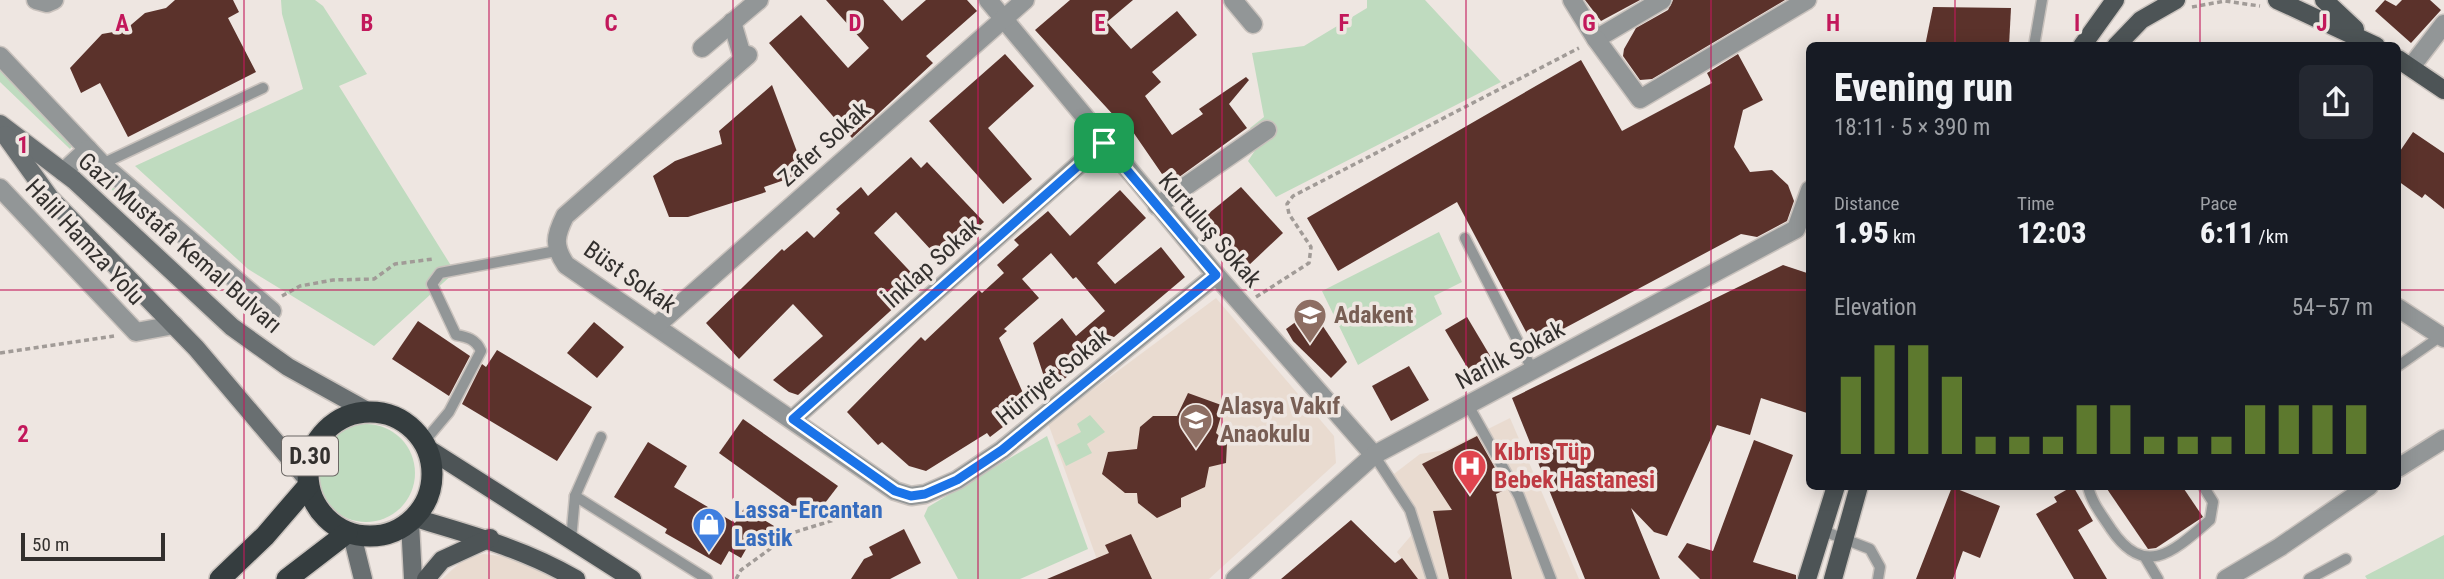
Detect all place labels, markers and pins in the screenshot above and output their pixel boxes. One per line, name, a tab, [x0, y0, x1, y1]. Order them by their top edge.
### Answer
pin	[1074, 113, 1134, 173]
school or university icon: Adakent	[1291, 296, 1329, 345]
place label: Adakent	[1334, 301, 1413, 329]
place label: Alasya Vakıf Anaokulu	[1220, 392, 1340, 448]
school or university icon: Alasya Vakıf Anaokulu	[1177, 401, 1215, 450]
place label: Kıbrıs Tüp Bebek Hastanesi	[1494, 438, 1655, 494]
hospital icon: Kıbrıs Tüp Bebek Hastanesi	[1451, 447, 1489, 496]
place label: Lassa-Ercantan Lastik	[734, 496, 883, 552]
shop icon: Lassa-Ercantan Lastik	[690, 505, 728, 554]

